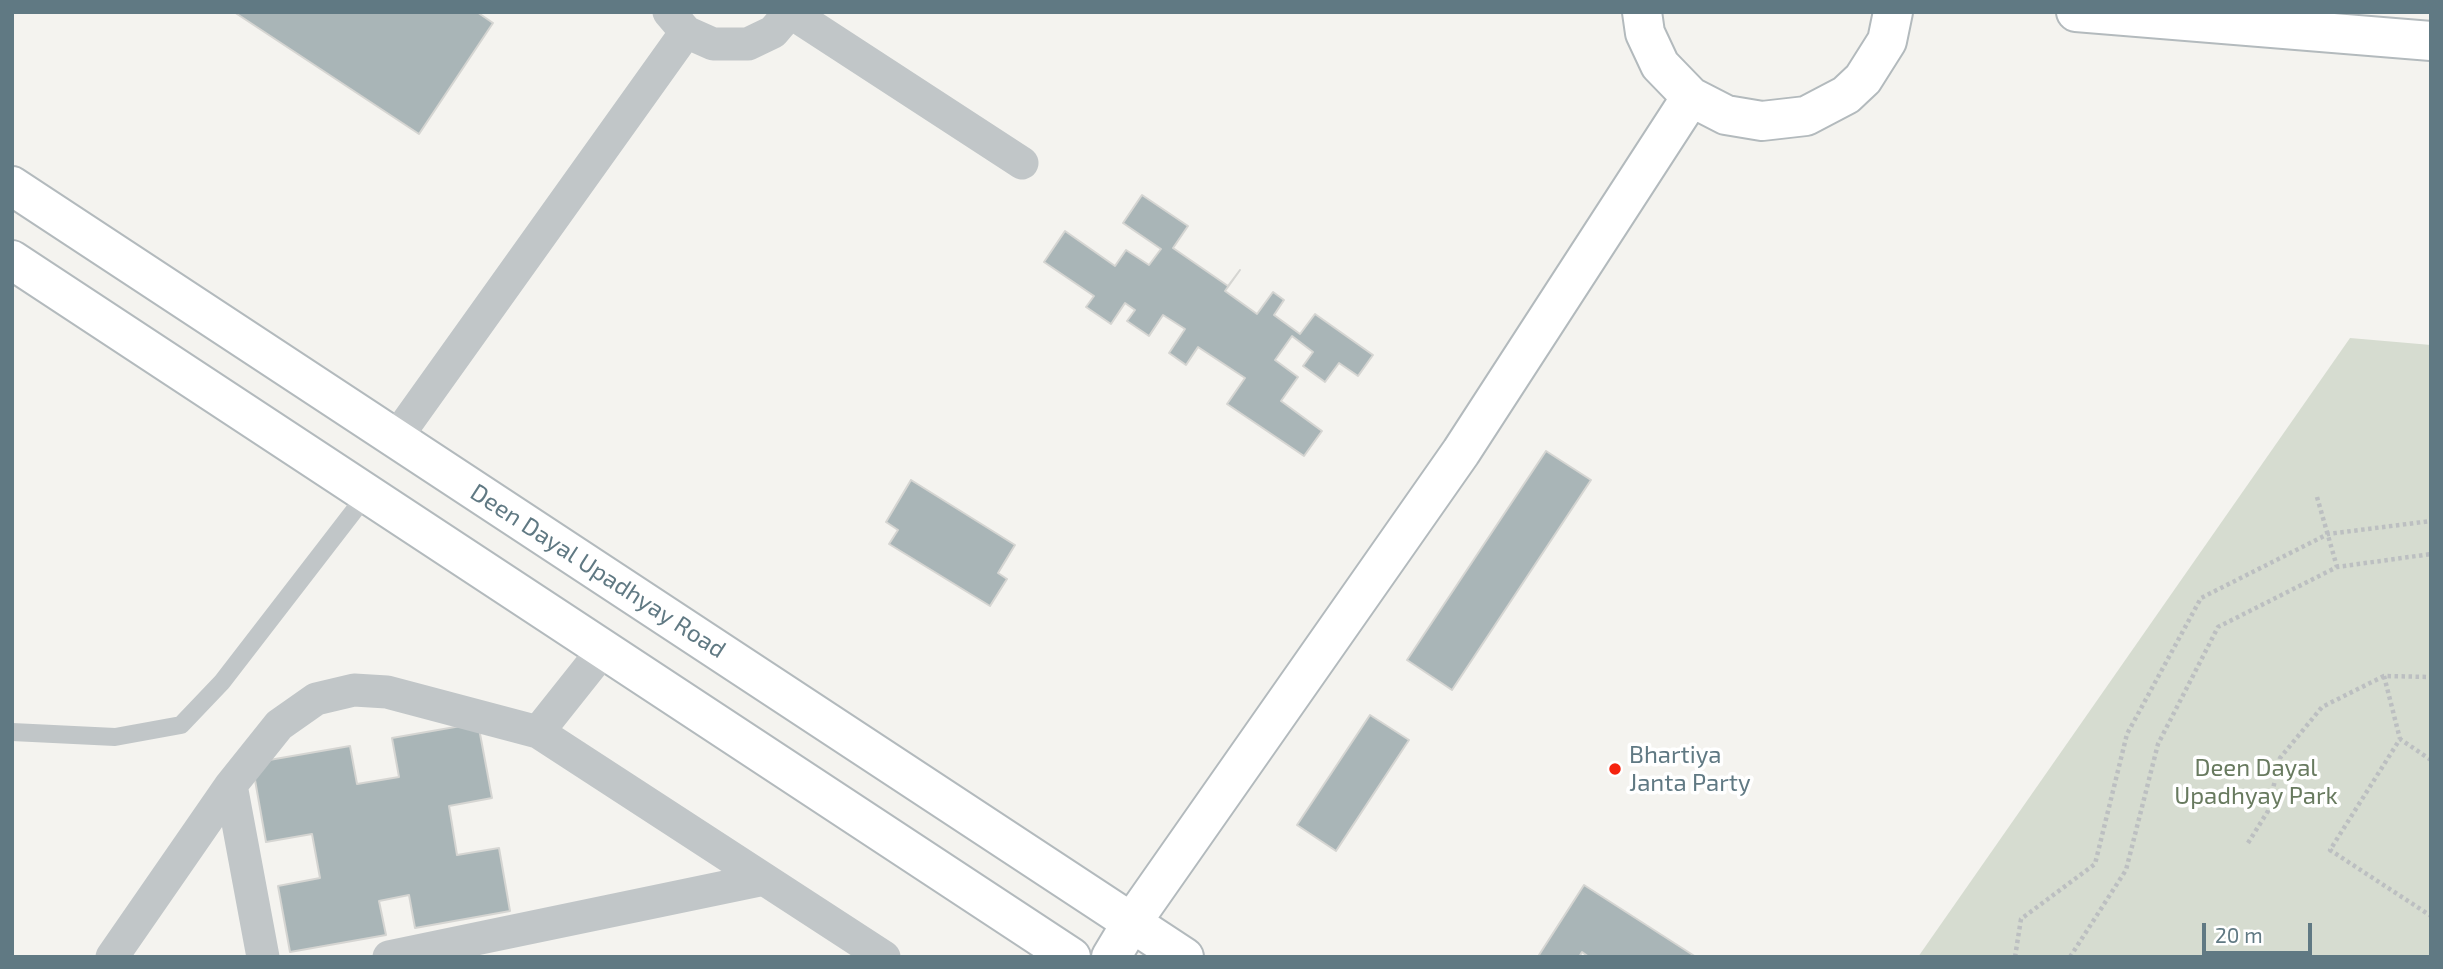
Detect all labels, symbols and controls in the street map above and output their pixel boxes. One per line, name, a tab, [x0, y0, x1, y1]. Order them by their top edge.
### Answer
street label: Deen Dayal Upadhyay Road	[465, 478, 731, 664]
place label: Bhartiya Janta Party	[1629, 741, 1751, 797]
park label: Deen Dayal Upadhyay Park	[2174, 754, 2338, 810]
marker: Bhartiya Janta Party	[1607, 761, 1623, 777]
scale bar	[2205, 909, 2315, 953]
text: 20 m	[2215, 922, 2263, 947]

